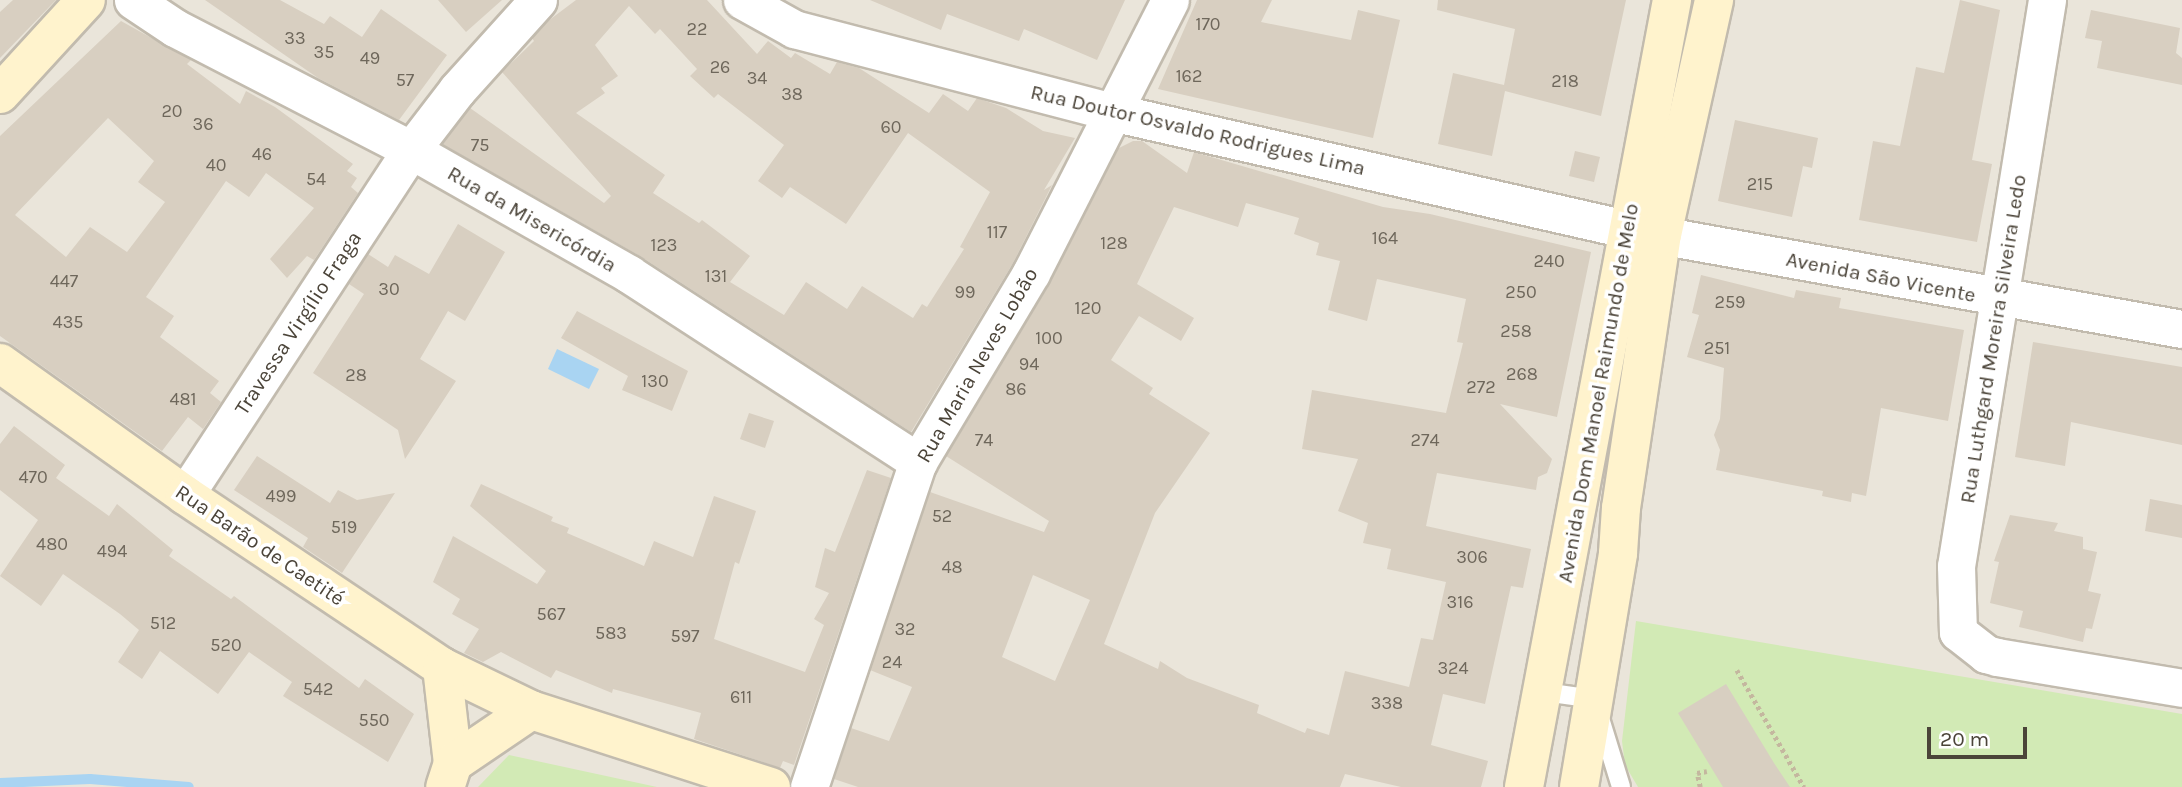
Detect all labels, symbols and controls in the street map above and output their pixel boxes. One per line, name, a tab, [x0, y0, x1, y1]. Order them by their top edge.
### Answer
house number: 170	[1195, 13, 1221, 35]
house number: 22	[687, 18, 707, 40]
house number: 33	[284, 27, 306, 49]
house number: 35	[314, 41, 334, 63]
house number: 49	[360, 47, 380, 69]
house number: 26	[710, 56, 730, 78]
house number: 162	[1176, 65, 1202, 87]
house number: 34	[747, 67, 767, 89]
house number: 57	[396, 69, 414, 91]
house number: 218	[1551, 70, 1579, 92]
street label: Rua Doutor Osvaldo Rodrigues Lima	[1028, 79, 1368, 181]
house number: 38	[781, 83, 803, 105]
house number: 20	[161, 100, 183, 122]
house number: 36	[193, 113, 213, 135]
house number: 60	[881, 116, 901, 138]
house number: 75	[471, 134, 489, 156]
house number: 46	[252, 143, 272, 165]
house number: 40	[206, 154, 226, 176]
street label: Rua da Misericórdia	[443, 160, 621, 278]
house number: 54	[306, 168, 326, 190]
house number: 215	[1747, 173, 1773, 195]
street label: Rua Luthgard Moreira Silveira Ledo	[1955, 173, 2031, 505]
street label: Avenida Dom Manoel Raimundo de Melo	[1552, 201, 1644, 585]
house number: 117	[987, 221, 1007, 243]
street label: Travessa Virgílio Fraga	[229, 227, 367, 419]
house number: 164	[1372, 227, 1398, 249]
house number: 128	[1100, 232, 1128, 254]
house number: 123	[650, 234, 678, 256]
street label: Avenida São Vicente	[1784, 246, 1978, 308]
house number: 240	[1533, 250, 1565, 272]
street label: Rua Maria Neves Lobão	[911, 263, 1043, 467]
house number: 131	[705, 265, 727, 287]
house number: 447	[50, 270, 78, 292]
house number: 30	[378, 278, 400, 300]
house number: 99	[955, 281, 975, 303]
house number: 250	[1505, 281, 1537, 303]
house number: 259	[1714, 291, 1746, 313]
house number: 120	[1074, 297, 1102, 319]
house number: 435	[53, 311, 83, 333]
house number: 258	[1500, 320, 1532, 342]
house number: 100	[1035, 327, 1063, 349]
house number: 251	[1704, 337, 1730, 359]
house number: 94	[1019, 353, 1039, 375]
house number: 268	[1506, 363, 1538, 385]
house number: 28	[345, 364, 367, 386]
house number: 130	[641, 370, 669, 392]
house number: 272	[1466, 376, 1496, 398]
house number: 86	[1005, 378, 1027, 400]
house number: 481	[169, 388, 197, 410]
house number: 74	[975, 429, 993, 451]
house number: 274	[1411, 429, 1439, 451]
house number: 470	[18, 466, 48, 488]
street label: Rua Barão de Caetité	[171, 479, 349, 611]
house number: 499	[266, 485, 296, 507]
house number: 52	[932, 505, 952, 527]
house number: 519	[331, 516, 357, 538]
house number: 480	[36, 533, 68, 555]
house number: 494	[97, 540, 127, 562]
house number: 306	[1456, 546, 1488, 568]
house number: 48	[941, 556, 963, 578]
house number: 316	[1447, 591, 1473, 613]
house number: 567	[537, 603, 565, 625]
house number: 512	[150, 612, 176, 634]
house number: 32	[894, 618, 916, 640]
house number: 583	[595, 622, 627, 644]
house number: 597	[670, 625, 700, 647]
house number: 520	[210, 634, 242, 656]
house number: 24	[882, 651, 902, 673]
house number: 324	[1437, 657, 1469, 679]
house number: 542	[303, 678, 333, 700]
house number: 611	[730, 686, 752, 708]
house number: 338	[1371, 692, 1403, 714]
house number: 550	[358, 709, 390, 731]
scale bar	[1930, 714, 2030, 758]
text: 20 m	[1940, 727, 1989, 751]

